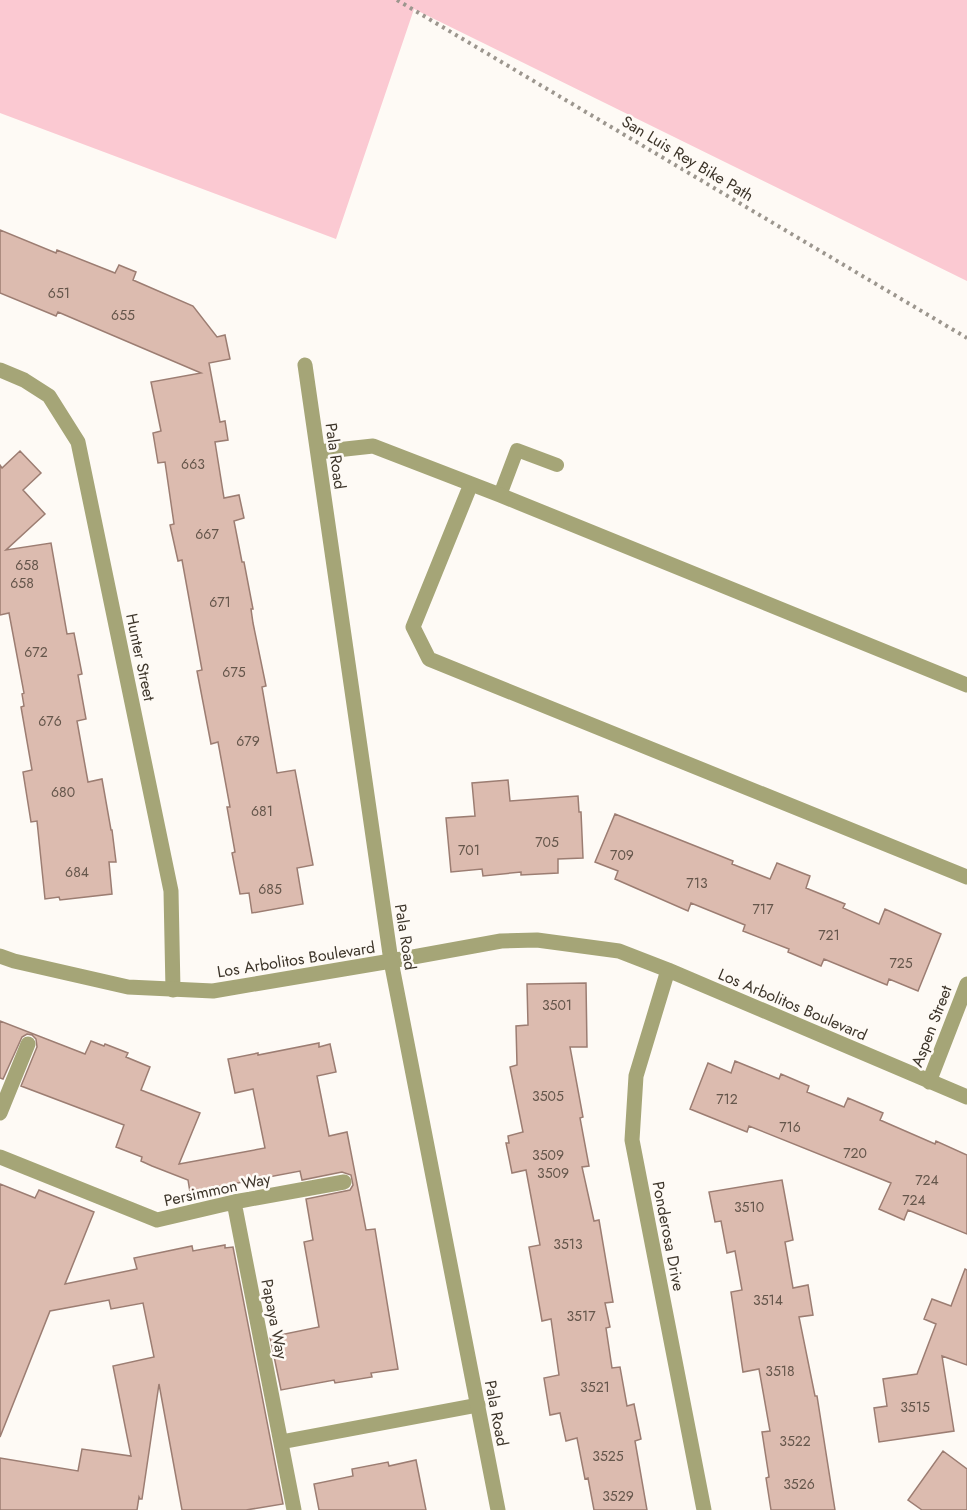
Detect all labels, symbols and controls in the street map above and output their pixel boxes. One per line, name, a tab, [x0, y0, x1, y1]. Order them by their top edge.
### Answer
street label: San Luis Rey Bike Path	[617, 110, 758, 207]
house number: 651	[48, 283, 70, 303]
house number: 655	[111, 305, 135, 325]
street label: Pala Road	[319, 421, 352, 491]
house number: 663	[181, 454, 205, 474]
house number: 667	[195, 524, 219, 544]
house number: 658	[15, 555, 39, 575]
house number: 658	[10, 573, 34, 593]
house number: 671	[209, 592, 231, 612]
street label: Hunter Street	[120, 611, 161, 703]
house number: 672	[24, 642, 48, 662]
house number: 675	[222, 662, 246, 682]
house number: 676	[38, 711, 62, 731]
house number: 679	[236, 731, 260, 751]
house number: 680	[51, 782, 75, 802]
house number: 681	[251, 801, 273, 821]
house number: 705	[535, 832, 559, 852]
house number: 701	[458, 840, 480, 860]
house number: 709	[610, 845, 634, 865]
house number: 684	[65, 862, 89, 882]
house number: 713	[686, 873, 708, 893]
house number: 685	[258, 879, 282, 899]
house number: 717	[753, 899, 774, 919]
street label: Pala Road	[389, 902, 422, 972]
house number: 721	[818, 925, 840, 945]
street label: Los Arbolitos Boulevard	[215, 936, 377, 983]
house number: 725	[889, 953, 913, 973]
street label: Los Arbolitos Boulevard	[715, 963, 871, 1046]
street label: Aspen Street	[905, 982, 958, 1070]
house number: 3501	[542, 995, 572, 1015]
house number: 3505	[532, 1086, 564, 1106]
house number: 712	[716, 1089, 738, 1109]
house number: 716	[779, 1117, 801, 1137]
house number: 720	[843, 1143, 867, 1163]
house number: 3509	[532, 1145, 564, 1165]
house number: 3509	[537, 1163, 569, 1183]
street label: Persimmon Way	[162, 1167, 273, 1212]
house number: 724	[915, 1170, 939, 1190]
street label: Ponderosa Drive	[647, 1179, 690, 1293]
house number: 724	[902, 1190, 926, 1210]
house number: 3510	[734, 1197, 764, 1217]
house number: 3513	[553, 1234, 583, 1254]
street label: Papaya Way	[255, 1277, 294, 1362]
house number: 3514	[753, 1290, 783, 1310]
house number: 3517	[566, 1306, 596, 1326]
house number: 3518	[765, 1361, 795, 1381]
house number: 3521	[580, 1377, 610, 1397]
street label: Pala Road	[479, 1378, 514, 1448]
house number: 3515	[900, 1397, 930, 1417]
house number: 3522	[779, 1431, 811, 1451]
house number: 3525	[592, 1446, 624, 1466]
house number: 3526	[783, 1474, 815, 1494]
house number: 3529	[602, 1486, 634, 1506]

